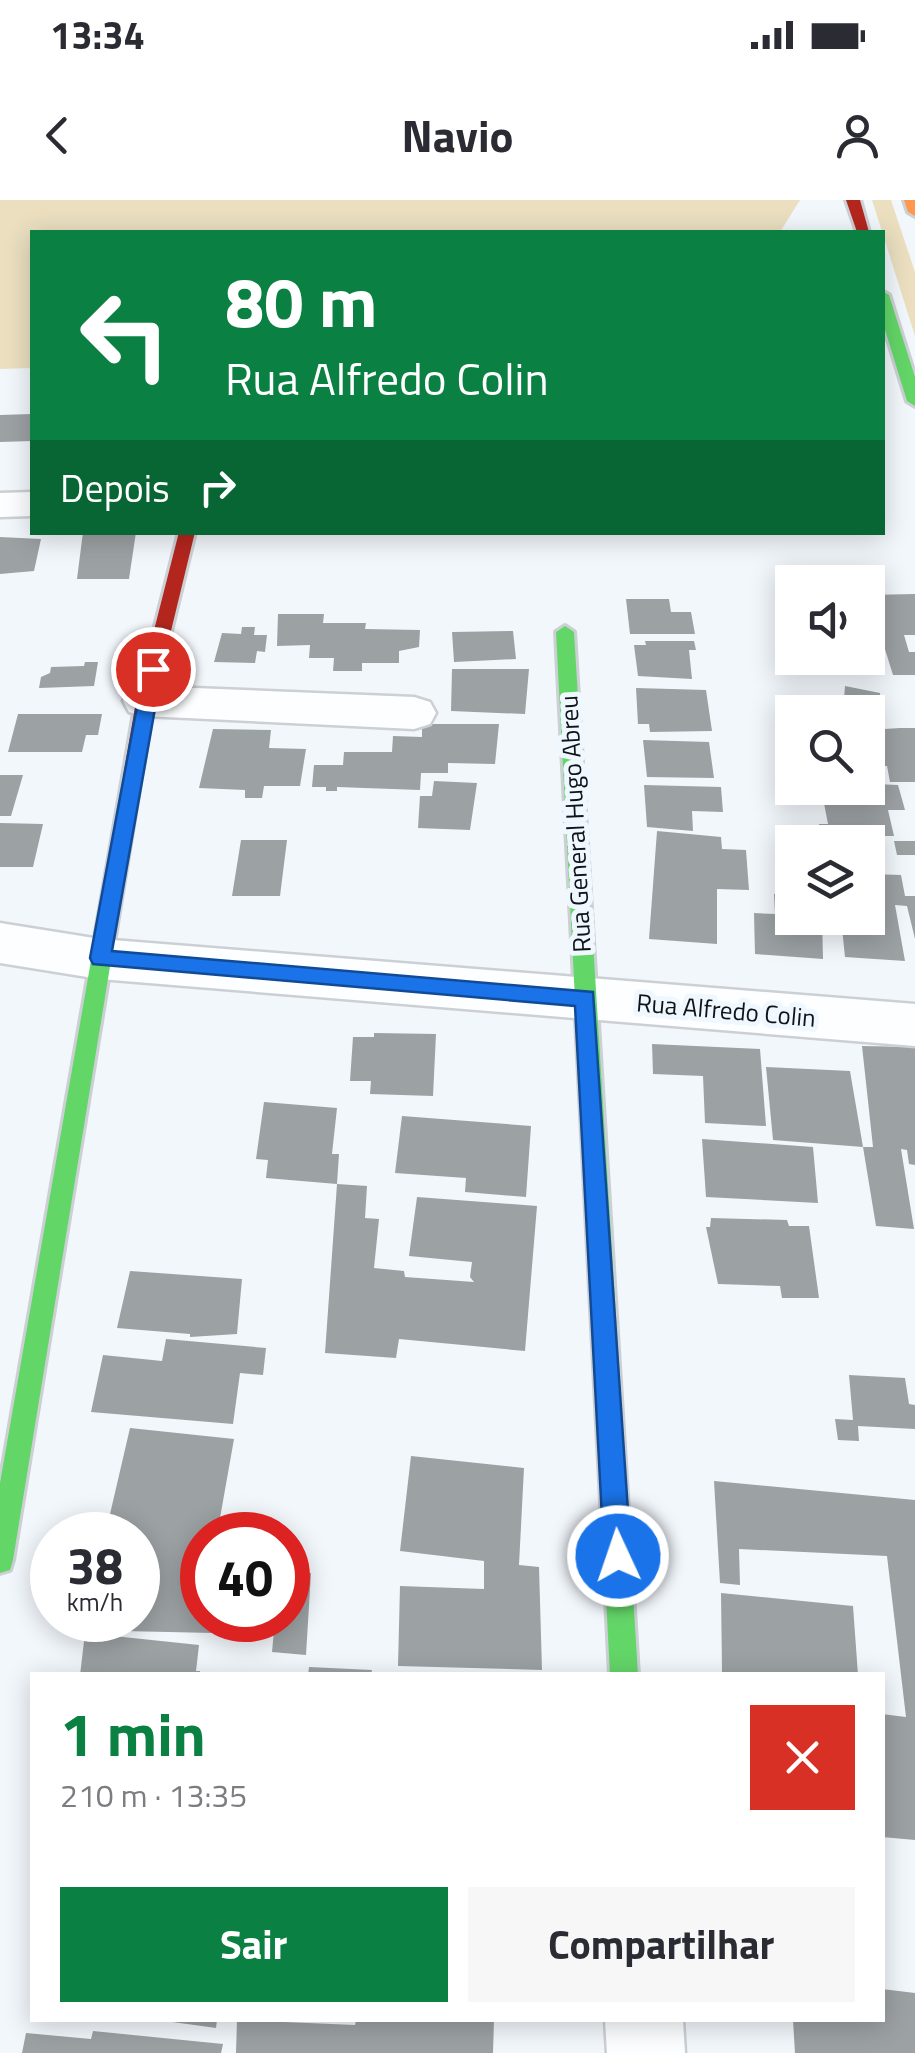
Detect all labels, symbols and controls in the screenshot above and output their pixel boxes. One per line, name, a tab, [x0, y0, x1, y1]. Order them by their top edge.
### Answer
text: 13:34	[50, 6, 145, 64]
text: Navio	[402, 101, 513, 169]
icon: back	[30, 108, 85, 163]
icon: person	[830, 108, 885, 163]
text: 80 m	[225, 248, 378, 354]
icon: left	[60, 270, 190, 400]
text: Rua Alfredo Colin	[225, 344, 549, 412]
text: Depois	[60, 459, 170, 517]
icon: right	[190, 460, 245, 515]
map controls	[775, 565, 885, 935]
button: sound	[775, 565, 885, 675]
pin	[111, 627, 196, 712]
icon: arrive	[126, 642, 181, 697]
street label: Rua General Hugo Abreu	[549, 695, 601, 953]
button: search	[775, 695, 885, 805]
button: layers	[775, 825, 885, 935]
street label: Rua Alfredo Colin	[635, 983, 817, 1037]
position arrow	[566, 1504, 670, 1608]
speed limit sign: 40	[180, 1512, 310, 1642]
text: 38	[67, 1527, 123, 1603]
text: km/h	[67, 1583, 123, 1621]
text: 1 min	[60, 1688, 206, 1779]
button: close	[750, 1705, 855, 1810]
text: 210 m · 13:35	[60, 1771, 247, 1819]
button: Sair	[60, 1887, 448, 2002]
button: Compartilhar	[468, 1887, 855, 2002]

